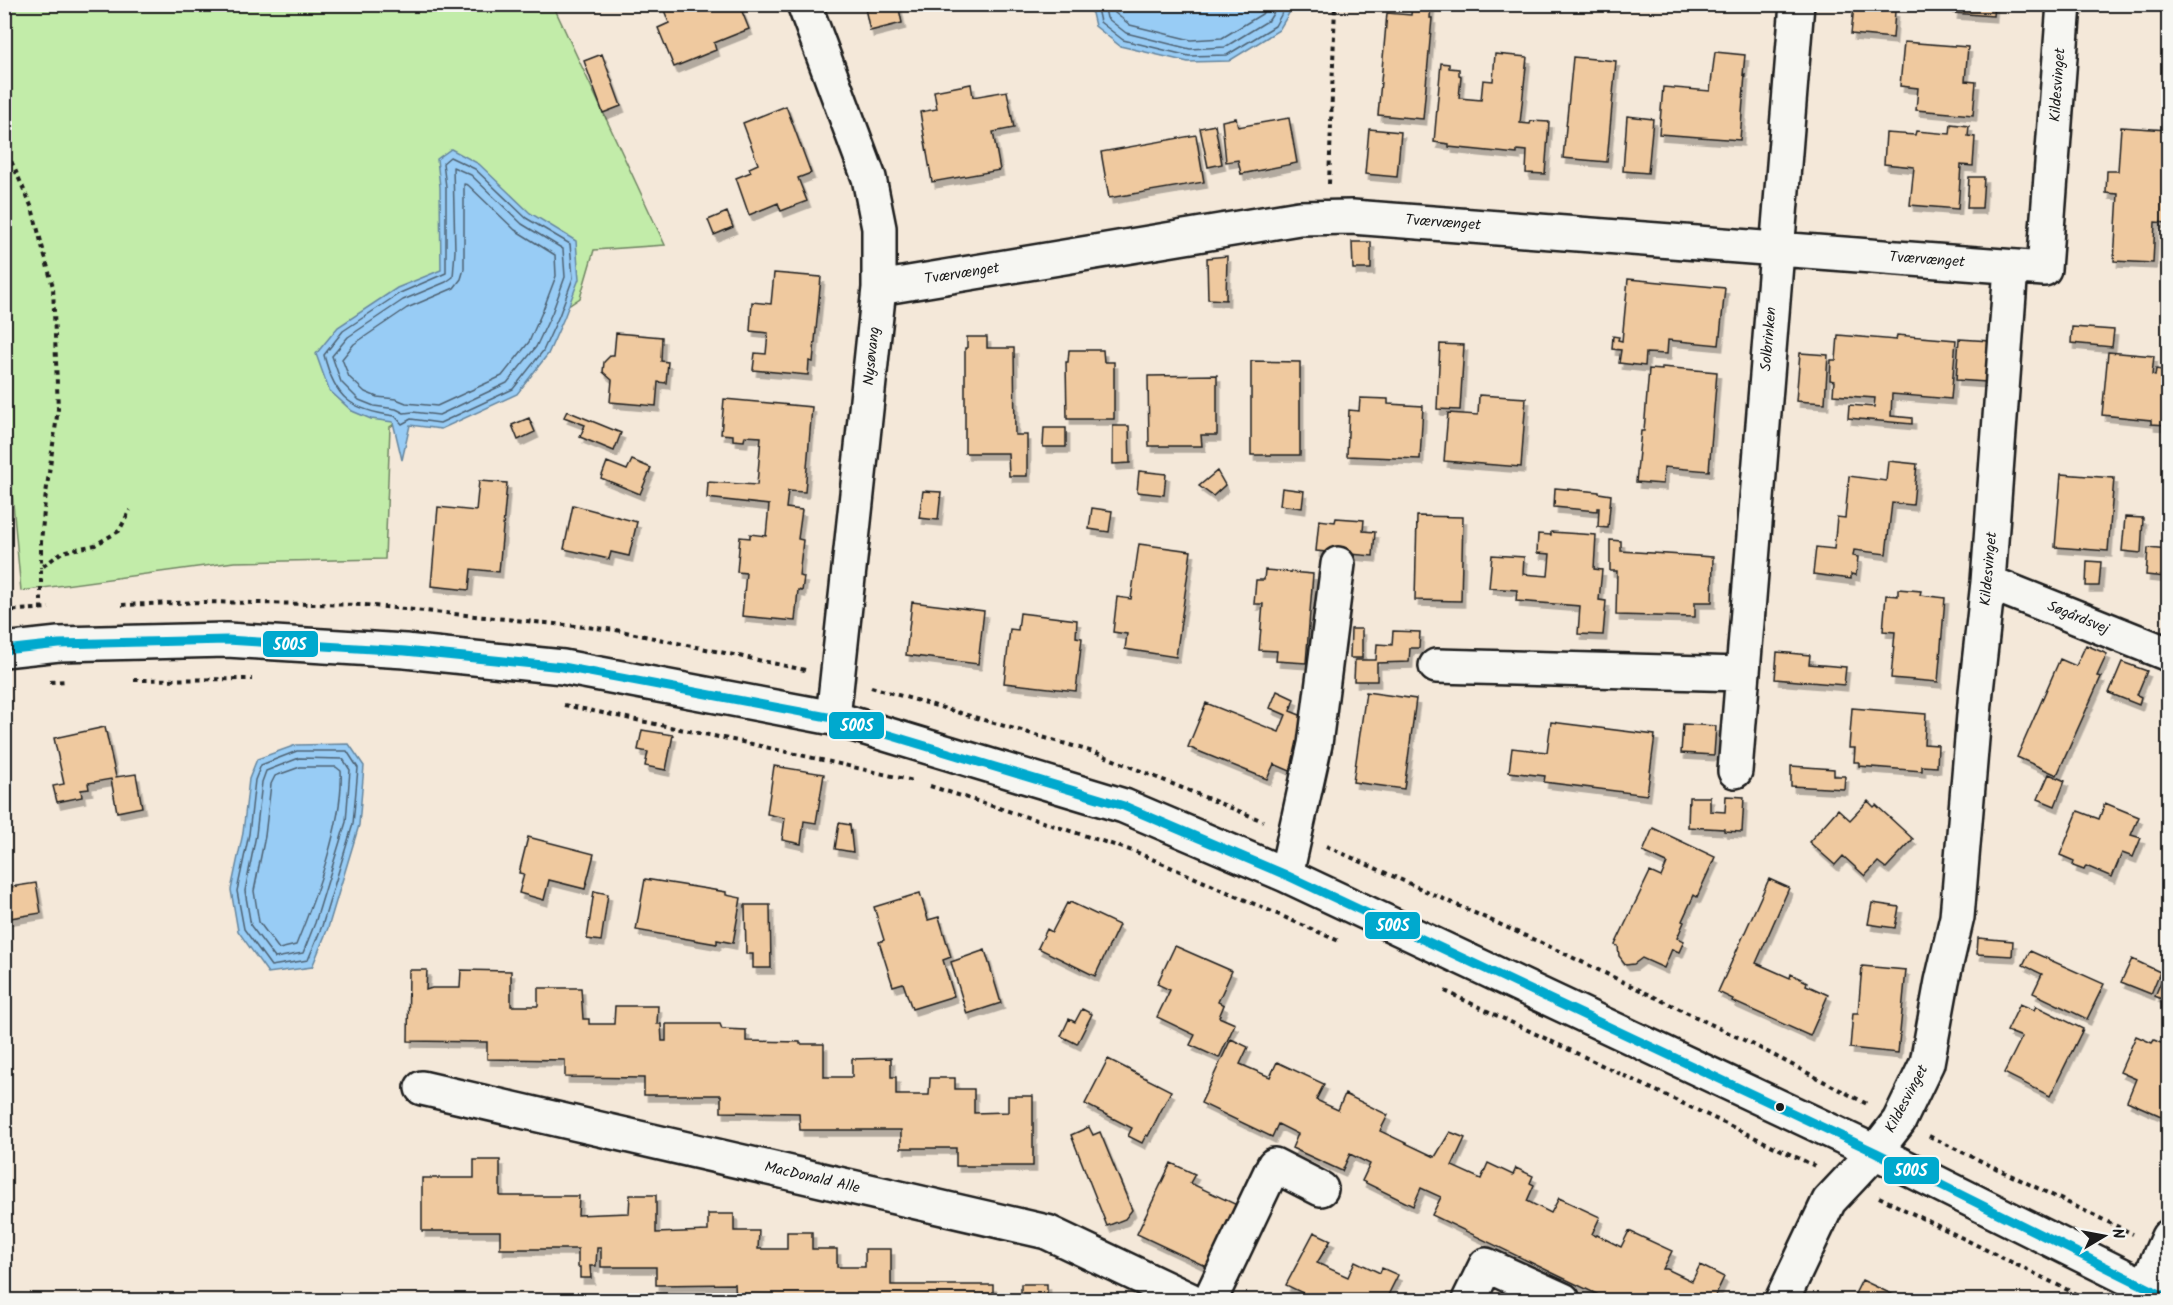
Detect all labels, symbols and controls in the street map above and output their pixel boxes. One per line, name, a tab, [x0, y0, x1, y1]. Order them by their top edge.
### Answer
street label: Kildesvinget	[2043, 47, 2073, 123]
street label: Tværvænget	[1404, 208, 1482, 238]
street label: Tværvænget	[1888, 245, 1966, 275]
street label: Tværvænget	[923, 256, 1001, 292]
street label: Solbrinken	[1754, 306, 1784, 372]
street label: Nysøvang	[857, 325, 887, 387]
street label: Kildesvinget	[1974, 531, 2004, 607]
street label: Søgårdsvej	[2043, 595, 2114, 642]
line badge: 500S	[262, 630, 319, 658]
text: 500S	[272, 633, 307, 658]
line badge: 500S	[828, 711, 885, 740]
text: 500S	[839, 714, 874, 739]
line badge: 500S	[1364, 911, 1421, 940]
text: 500S	[1375, 914, 1410, 939]
street label: Kildesvinget	[1879, 1060, 1935, 1137]
unlabelled marker	[1774, 1101, 1786, 1113]
street label: MacDonald Alle	[762, 1155, 862, 1201]
line badge: 500S	[1883, 1156, 1940, 1185]
text: 500S	[1893, 1159, 1928, 1184]
north arrow	[2074, 1206, 2134, 1266]
text: N	[2104, 1227, 2130, 1241]

